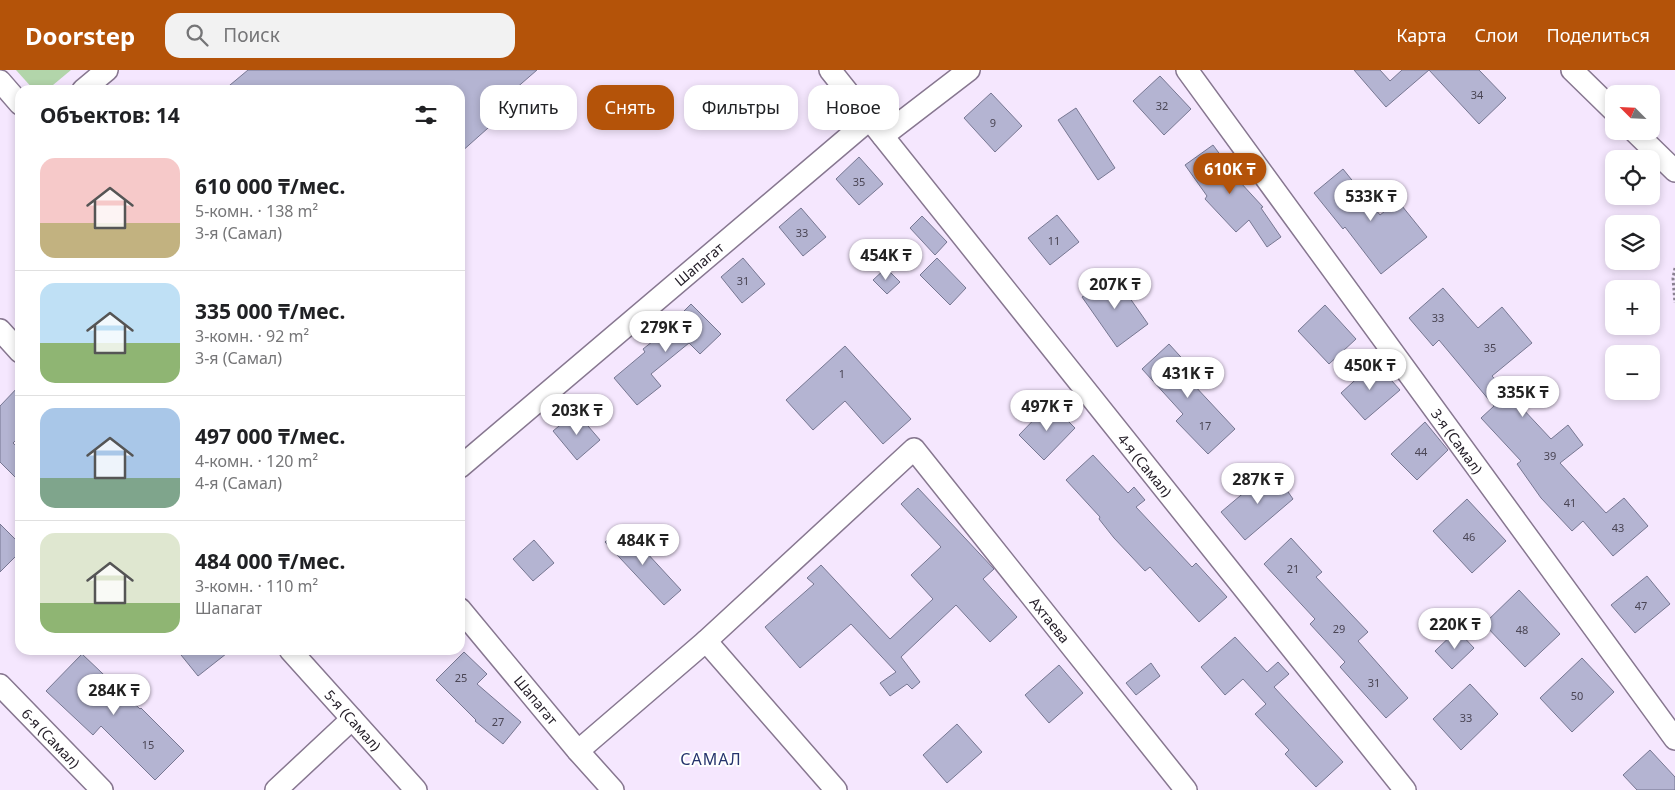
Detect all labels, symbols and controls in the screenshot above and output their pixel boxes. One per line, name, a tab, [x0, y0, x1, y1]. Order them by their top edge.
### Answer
search box	[165, 13, 515, 58]
text: Doorstep	[25, 19, 135, 52]
icon: search	[183, 21, 211, 49]
text: Поиск	[223, 22, 280, 48]
text: Карта	[1396, 23, 1446, 47]
text: Слои	[1474, 23, 1518, 47]
text: Поделиться	[1546, 23, 1650, 47]
chip: Купить	[480, 85, 577, 130]
chip: Снять	[587, 85, 674, 130]
chip: Фильтры	[684, 85, 798, 130]
chip: Новое	[808, 85, 899, 130]
north arrow	[1605, 85, 1660, 140]
map controls	[1605, 85, 1660, 400]
house number: 34	[1471, 87, 1484, 102]
house number: 32	[1156, 98, 1168, 113]
text: Объектов: 14	[40, 101, 180, 129]
icon: filters	[412, 101, 440, 129]
house number: 9	[990, 115, 996, 130]
button: locate	[1605, 150, 1660, 205]
pin: 610K ₸	[1189, 152, 1271, 195]
text: 610K ₸	[1204, 158, 1256, 180]
text: 610 000 ₸/мес.	[195, 172, 346, 200]
house number: 35	[853, 174, 865, 189]
icon: home	[80, 178, 140, 238]
pin: 533K ₸	[1330, 180, 1412, 222]
text: 533K ₸	[1345, 185, 1397, 207]
text: 5-комн. · 138 m²	[195, 200, 318, 222]
button: layers	[1605, 215, 1660, 270]
text: 3-я (Самал)	[195, 222, 282, 244]
house number: 33	[796, 225, 808, 240]
house number: 11	[1048, 233, 1060, 248]
street label: Шапагат	[670, 238, 728, 290]
pin: 454K ₸	[845, 238, 927, 281]
text: 454K ₸	[860, 244, 912, 266]
pin: 207K ₸	[1074, 268, 1156, 310]
house number: 31	[737, 273, 749, 288]
text: 207K ₸	[1089, 273, 1141, 295]
button: +	[1605, 280, 1660, 335]
text: 335 000 ₸/мес.	[195, 297, 346, 325]
icon: home	[80, 303, 140, 363]
pin: 279K ₸	[625, 310, 707, 353]
house number: 33	[1432, 310, 1444, 325]
text: 279K ₸	[640, 316, 692, 338]
text: 3-комн. · 92 m²	[195, 325, 309, 347]
house number: 35	[1484, 340, 1496, 355]
button: −	[1605, 345, 1660, 400]
text: 3-я (Самал)	[195, 347, 282, 369]
pin: 450K ₸	[1329, 348, 1411, 391]
text: 450K ₸	[1344, 354, 1396, 376]
pin: 431K ₸	[1147, 356, 1229, 399]
text: 431K ₸	[1162, 362, 1214, 384]
house number: 1	[839, 366, 845, 381]
pin: 335K ₸	[1482, 376, 1564, 418]
text: 335K ₸	[1497, 381, 1549, 403]
pin: 497K ₸	[1006, 390, 1088, 432]
pin: 203K ₸	[536, 394, 618, 436]
text: 497K ₸	[1021, 395, 1073, 417]
text: 203K ₸	[551, 399, 603, 421]
street label: 3-я (Самал)	[1427, 405, 1487, 477]
house number: 17	[1199, 418, 1211, 433]
text: 497 000 ₸/мес.	[195, 422, 346, 450]
icon: home	[80, 428, 140, 488]
street label: 4-я (Самал)	[1114, 429, 1176, 501]
house number: 44	[1415, 444, 1428, 459]
house number: 39	[1544, 448, 1556, 463]
text: 4-комн. · 120 m²	[195, 450, 318, 472]
pin: 287K ₸	[1217, 462, 1299, 505]
text: 287K ₸	[1232, 468, 1284, 490]
text: 4-я (Самал)	[195, 472, 282, 494]
house number: 41	[1564, 495, 1576, 510]
house number: 43	[1612, 520, 1624, 535]
pin: 484K ₸	[602, 524, 684, 566]
text: 484K ₸	[617, 529, 669, 551]
house number: 46	[1463, 529, 1475, 544]
text: 484 000 ₸/мес.	[195, 547, 346, 575]
icon: home	[80, 553, 140, 613]
house number: 21	[1287, 561, 1299, 576]
text: 3-комн. · 110 m²	[195, 575, 318, 597]
street label: Ахтаева	[1026, 593, 1074, 647]
text: Шапагат	[195, 597, 262, 619]
house number: 47	[1635, 598, 1647, 613]
pin: 220K ₸	[1414, 608, 1496, 650]
text: 220K ₸	[1429, 613, 1481, 635]
house number: 29	[1333, 621, 1345, 636]
house number: 48	[1516, 622, 1528, 637]
house number: 25	[455, 670, 467, 685]
street label: Шапагат	[510, 671, 562, 729]
pin: 284K ₸	[73, 674, 155, 716]
house number: 31	[1368, 675, 1380, 690]
text: 284K ₸	[88, 679, 140, 701]
street label: 5-я (Самал)	[320, 685, 386, 755]
house number: 50	[1571, 688, 1583, 703]
street label: 6-я (Самал)	[18, 704, 84, 772]
house number: 33	[1460, 710, 1472, 725]
house number: 27	[492, 714, 504, 729]
house number: 15	[142, 737, 154, 752]
district label: САМАЛ	[680, 748, 742, 770]

